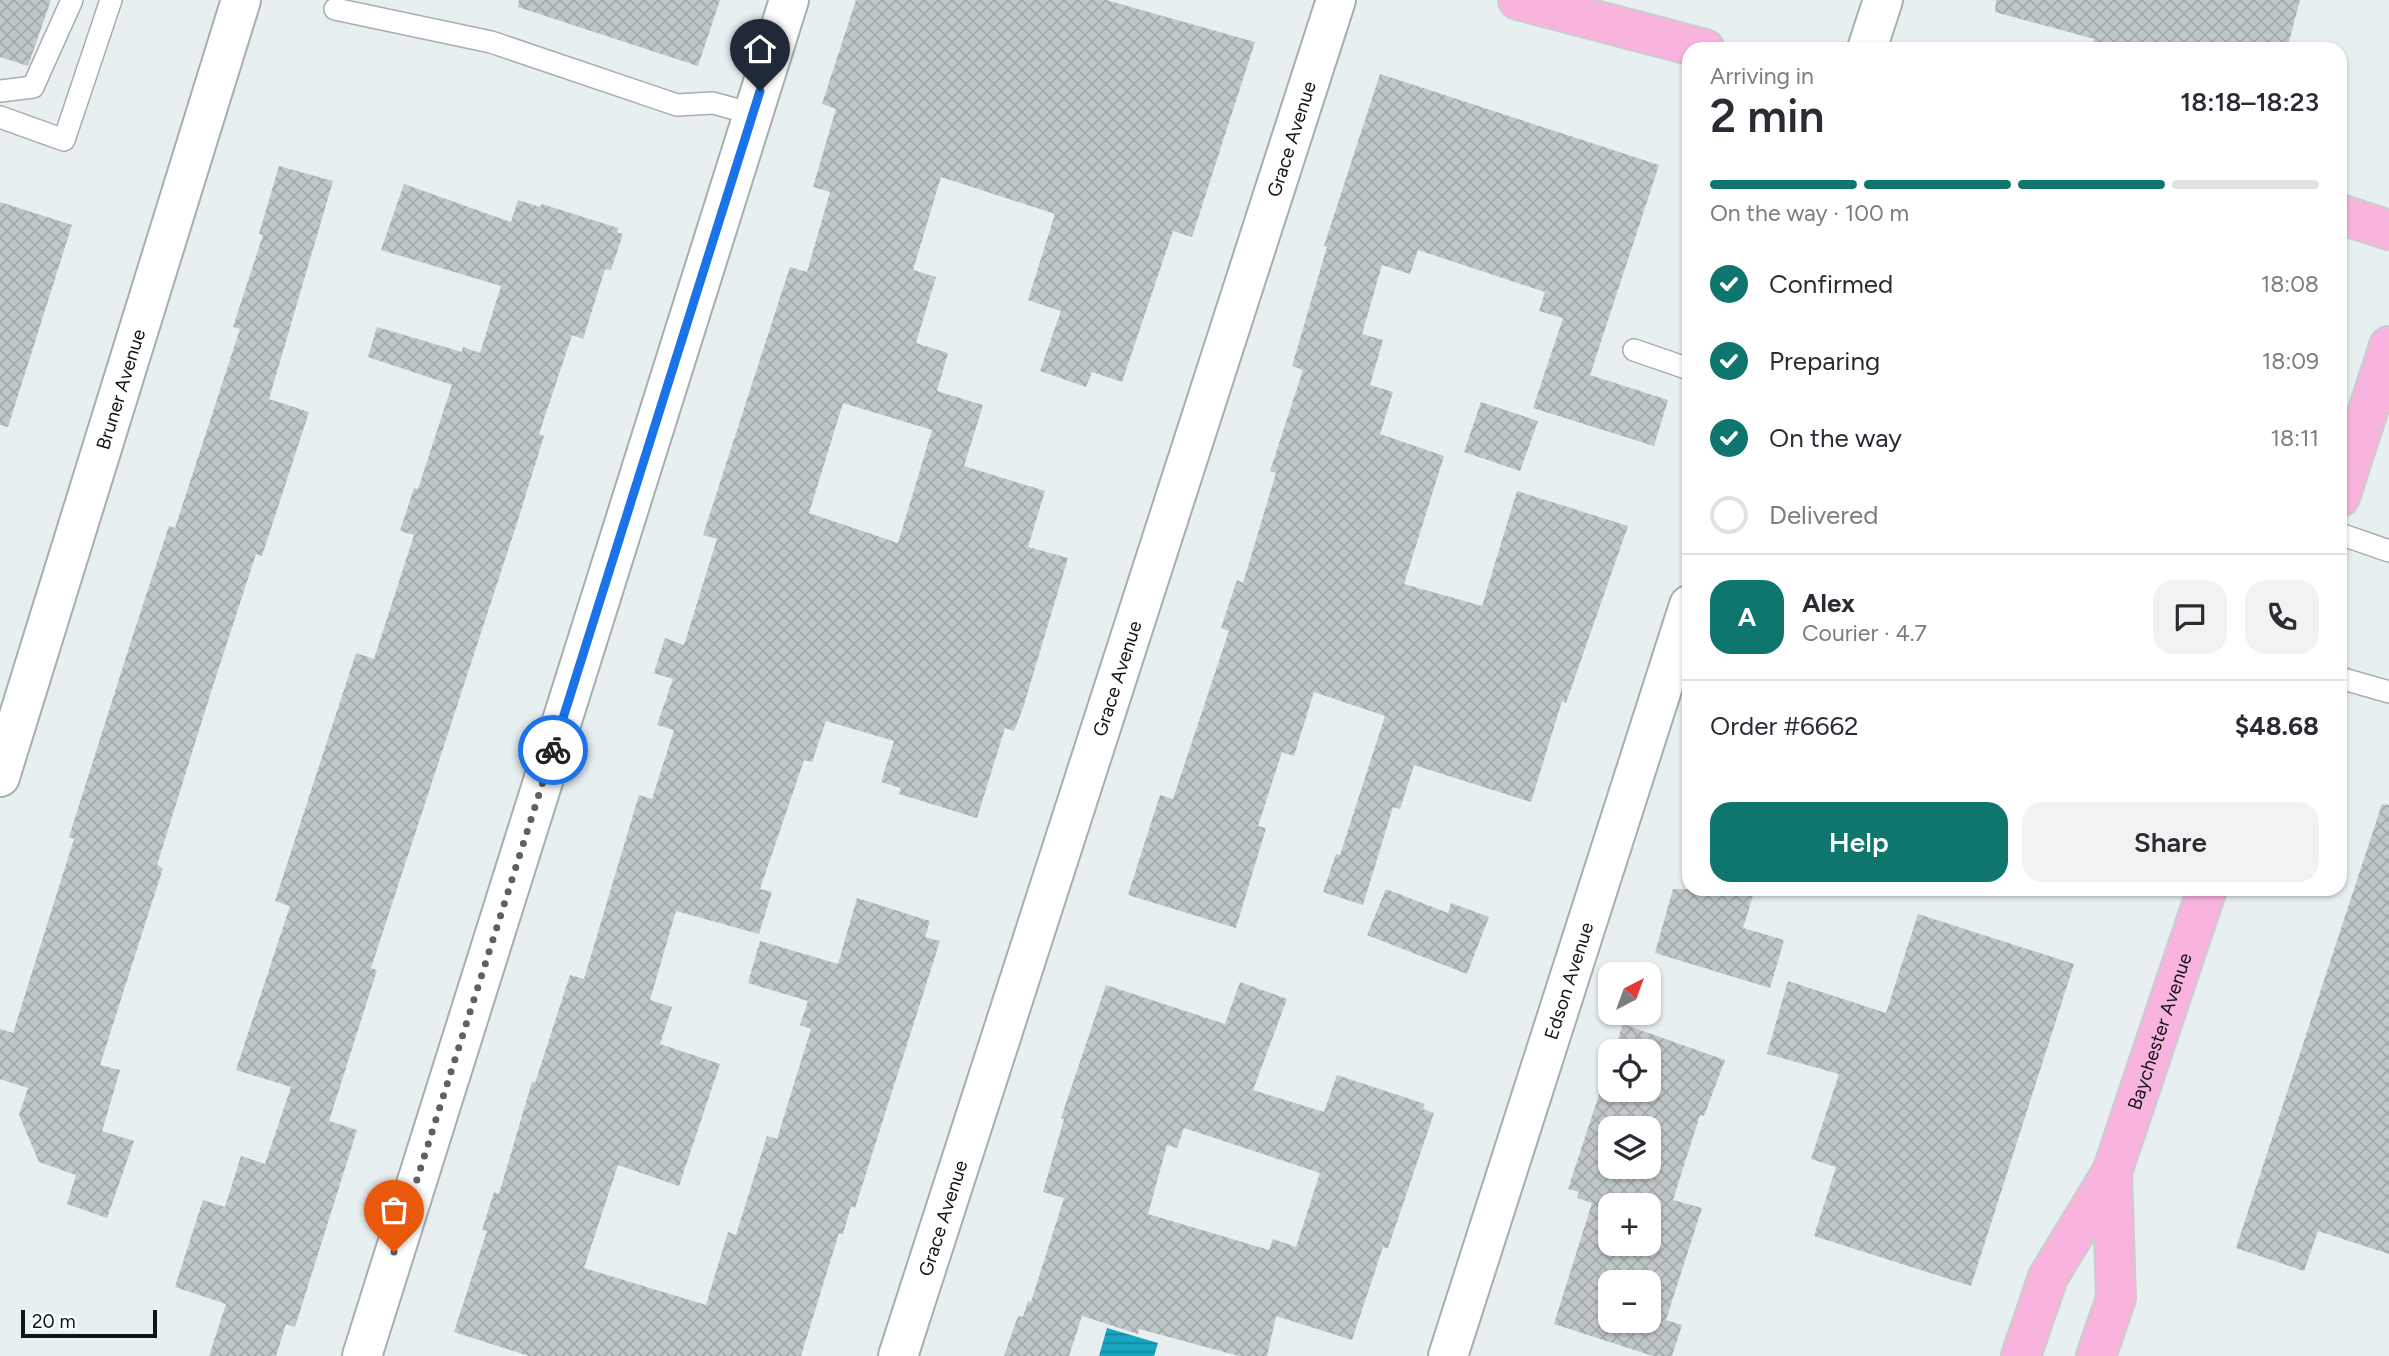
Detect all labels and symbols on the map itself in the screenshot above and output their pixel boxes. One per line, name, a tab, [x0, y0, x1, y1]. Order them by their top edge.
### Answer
pin	[730, 19, 790, 91]
street label: Grace Avenue	[1262, 78, 1321, 200]
street label: Bruner Avenue	[91, 326, 150, 453]
street label: Grace Avenue	[1088, 618, 1147, 739]
courier	[518, 715, 588, 785]
street label: Edson Avenue	[1539, 919, 1598, 1043]
street label: Baychester Avenue	[2123, 950, 2197, 1113]
north arrow	[1598, 962, 1661, 1026]
street label: Grace Avenue	[914, 1157, 972, 1279]
pin	[364, 1180, 424, 1252]
scale bar	[21, 1307, 158, 1339]

